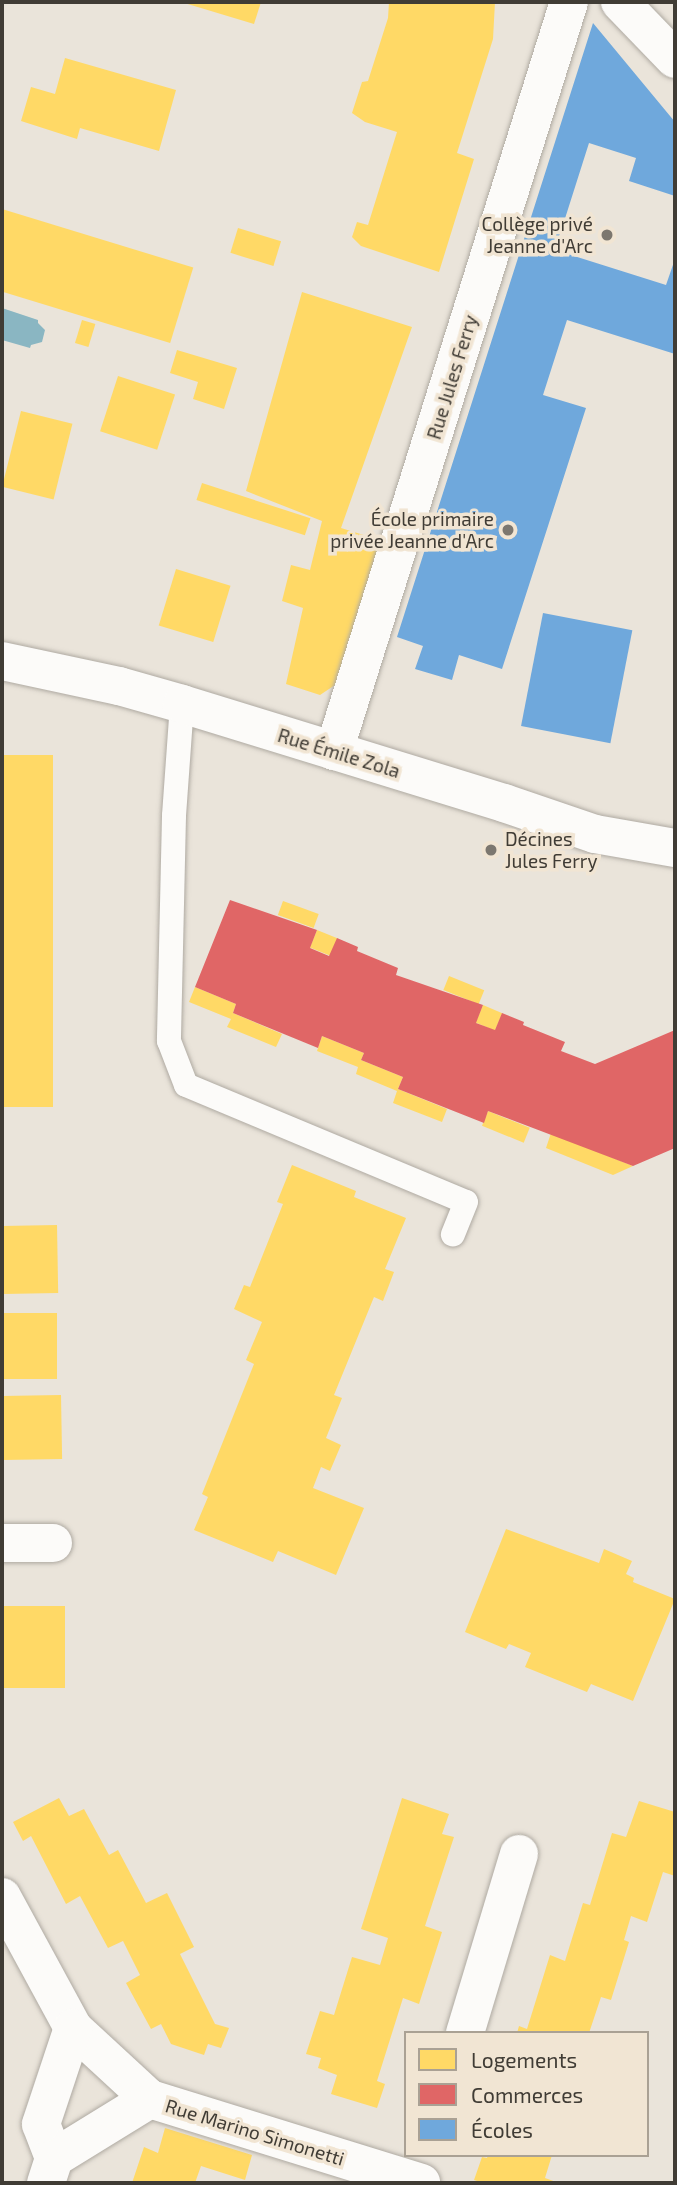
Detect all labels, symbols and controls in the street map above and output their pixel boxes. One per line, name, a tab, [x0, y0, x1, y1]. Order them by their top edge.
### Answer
place label: Collège privé Jeanne d'Arc	[481, 213, 593, 257]
marker: Collège privé Jeanne d'Arc	[599, 227, 615, 243]
street label: Rue Jules Ferry	[422, 312, 482, 442]
place label: École primaire privée Jeanne d'Arc	[330, 508, 494, 552]
marker: École primaire privée Jeanne d'Arc	[500, 522, 516, 538]
street label: Rue Émile Zola	[275, 724, 403, 782]
place label: Décines Jules Ferry	[505, 828, 597, 872]
marker: Décines Jules Ferry	[483, 842, 499, 858]
legend	[404, 2031, 649, 2157]
text: Logements	[471, 2047, 577, 2072]
text: Commerces	[471, 2082, 583, 2107]
street label: Rue Marino Simonetti	[163, 2094, 347, 2170]
text: Écoles	[471, 2117, 533, 2142]

